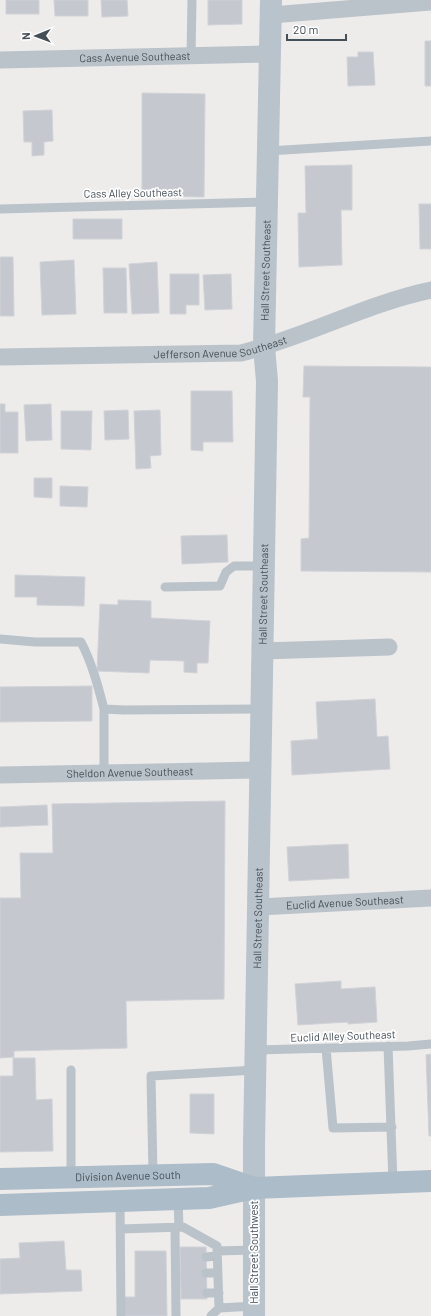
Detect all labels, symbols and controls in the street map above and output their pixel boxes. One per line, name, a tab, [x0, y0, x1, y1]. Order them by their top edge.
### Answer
north arrow	[16, 16, 56, 56]
scale bar	[287, 16, 346, 42]
text: 20 m	[293, 22, 319, 36]
text: N	[19, 32, 32, 40]
street label: Cass Avenue Southeast	[79, 49, 191, 64]
street label: Cass Alley Southeast	[84, 185, 182, 200]
street label: Hall Street Southeast	[258, 219, 273, 321]
street label: Jefferson Avenue Southeast	[153, 333, 288, 360]
street label: Hall Street Southeast	[256, 543, 270, 645]
street label: Sheldon Avenue Southeast	[66, 764, 194, 780]
street label: Hall Street Southeast	[250, 867, 265, 969]
street label: Euclid Avenue Southeast	[286, 892, 404, 912]
street label: Euclid Alley Southeast	[290, 1027, 396, 1044]
street label: Division Avenue South	[75, 1168, 181, 1183]
street label: Hall Street Southwest	[247, 1200, 260, 1304]

